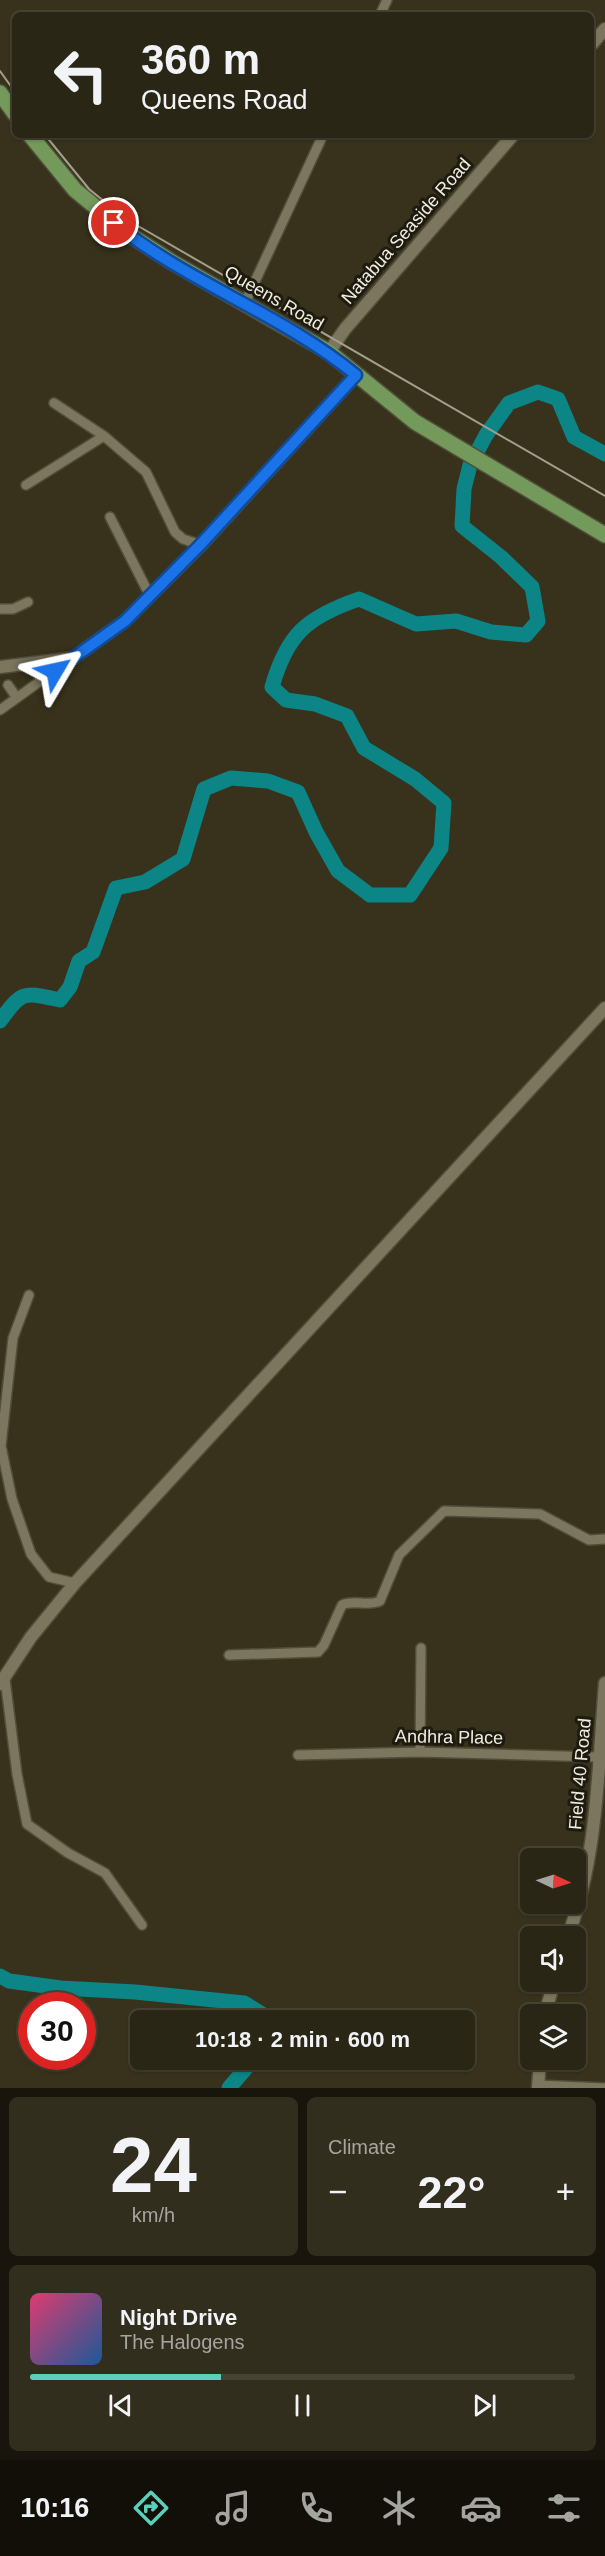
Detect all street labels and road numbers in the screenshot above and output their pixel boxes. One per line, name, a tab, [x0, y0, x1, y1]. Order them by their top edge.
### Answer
street label: Natabua Seaside Road	[337, 154, 475, 308]
street label: Queens Road	[221, 262, 327, 334]
street label: Field 40 Road	[565, 1717, 595, 1831]
street label: Andhra Place	[395, 1726, 503, 1748]

